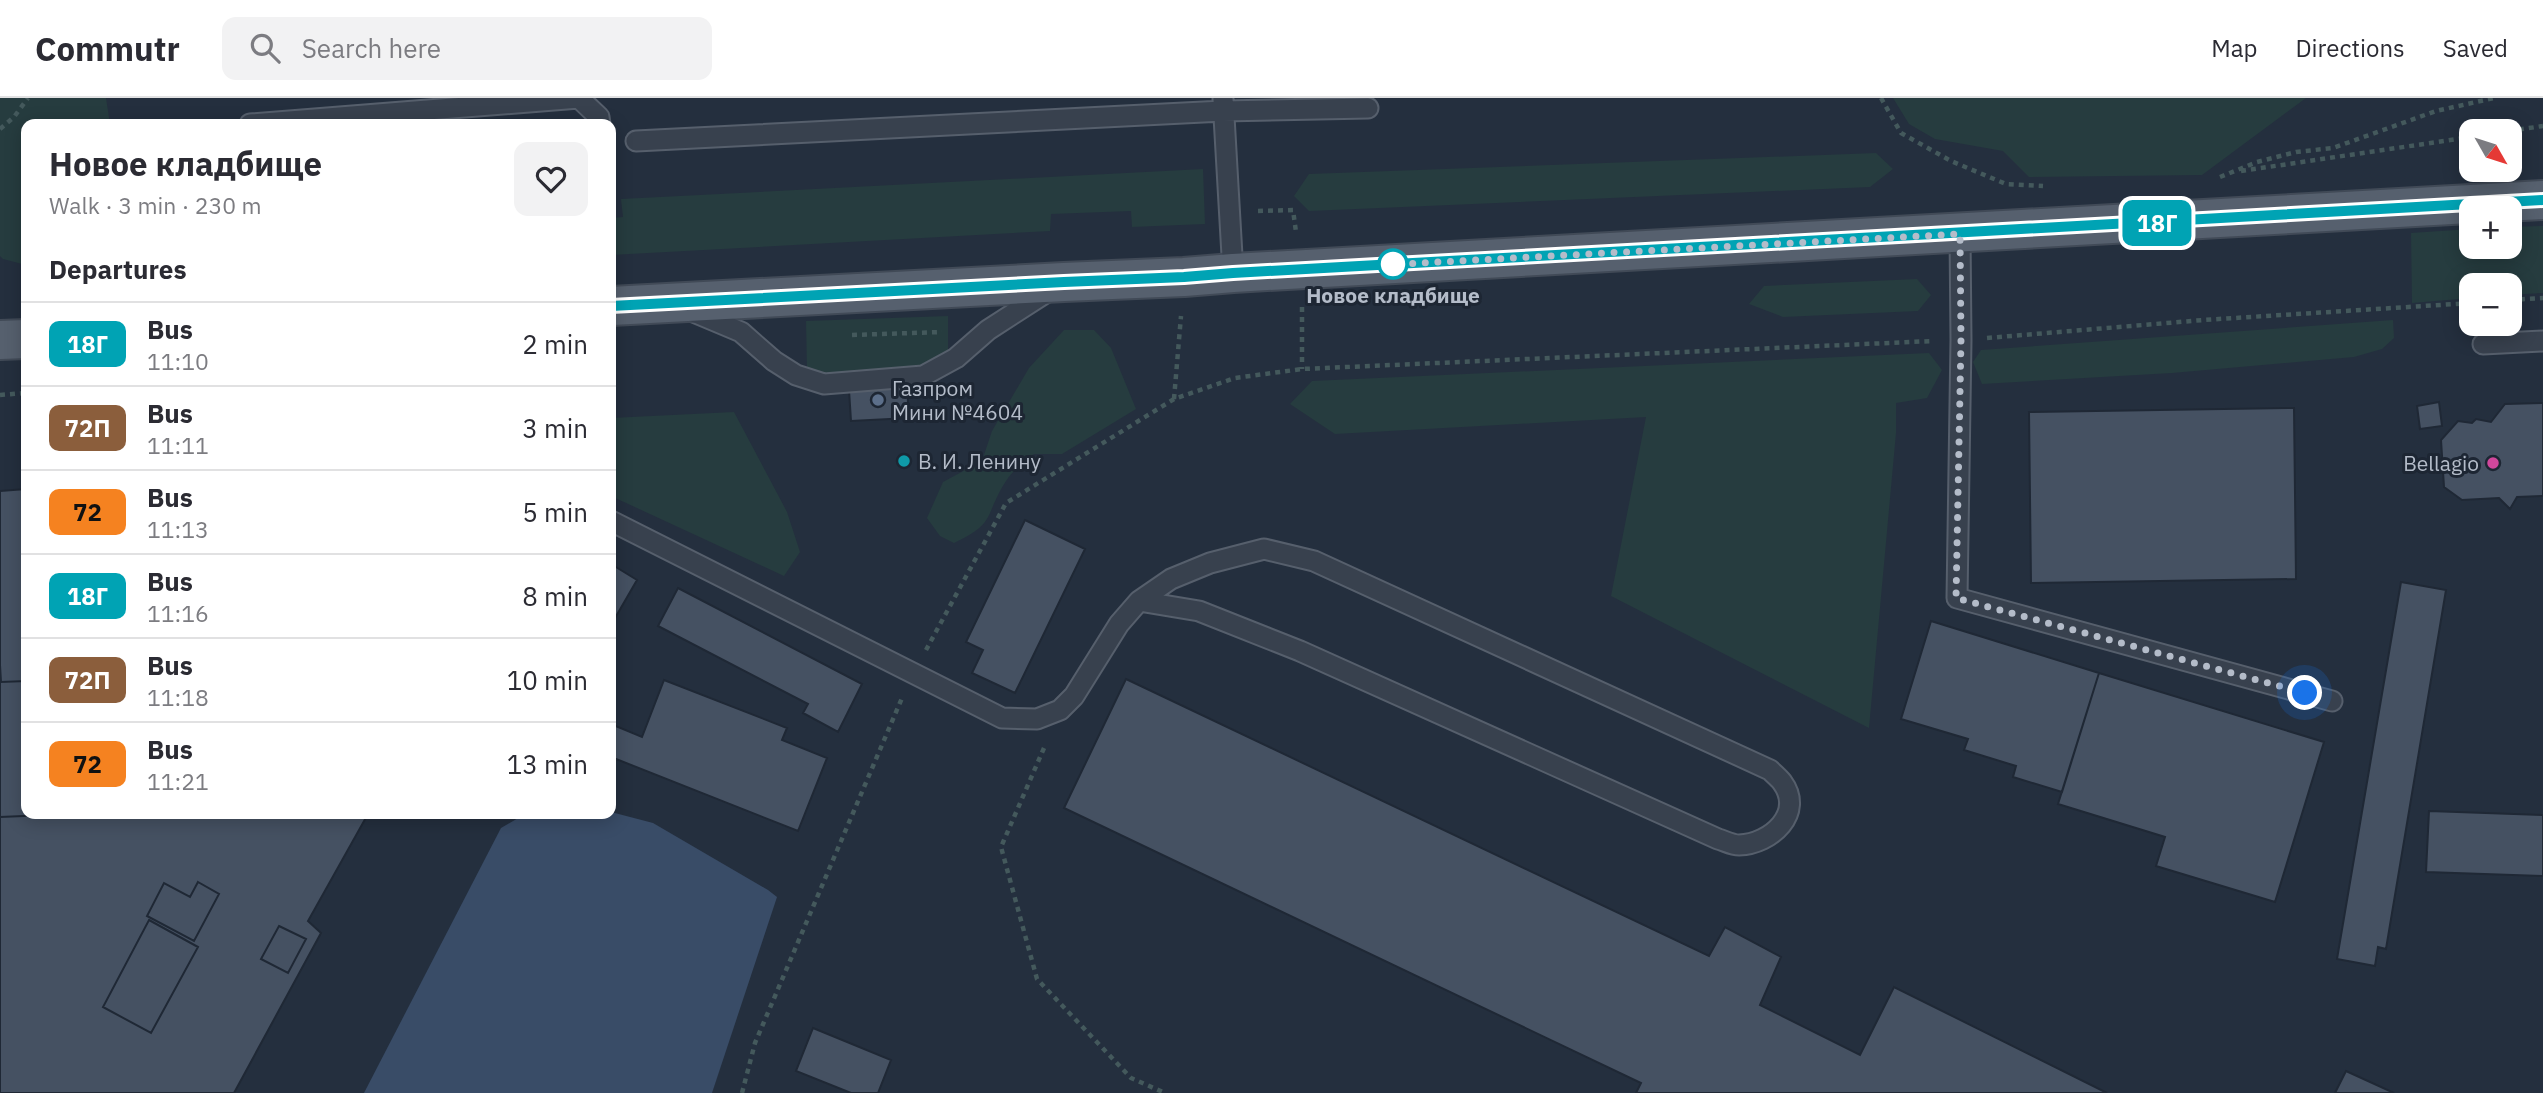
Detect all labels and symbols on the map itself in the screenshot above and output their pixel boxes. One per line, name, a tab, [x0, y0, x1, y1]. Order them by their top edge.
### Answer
north arrow	[2459, 119, 2522, 182]
line badge: 18Г	[2117, 200, 2197, 246]
marker: Новое кладбище	[1378, 249, 1408, 279]
place label: Новое кладбище	[1306, 281, 1480, 309]
place label: Газпром Мини №4604	[892, 374, 1023, 426]
marker: Газпром Мини №4604	[870, 392, 886, 408]
place label: В. И. Ленину	[918, 447, 1042, 475]
place label: Bellagio	[2403, 449, 2479, 477]
marker: В. И. Ленину	[896, 453, 912, 469]
marker: Bellagio	[2485, 455, 2501, 471]
your location	[2287, 675, 2322, 710]

